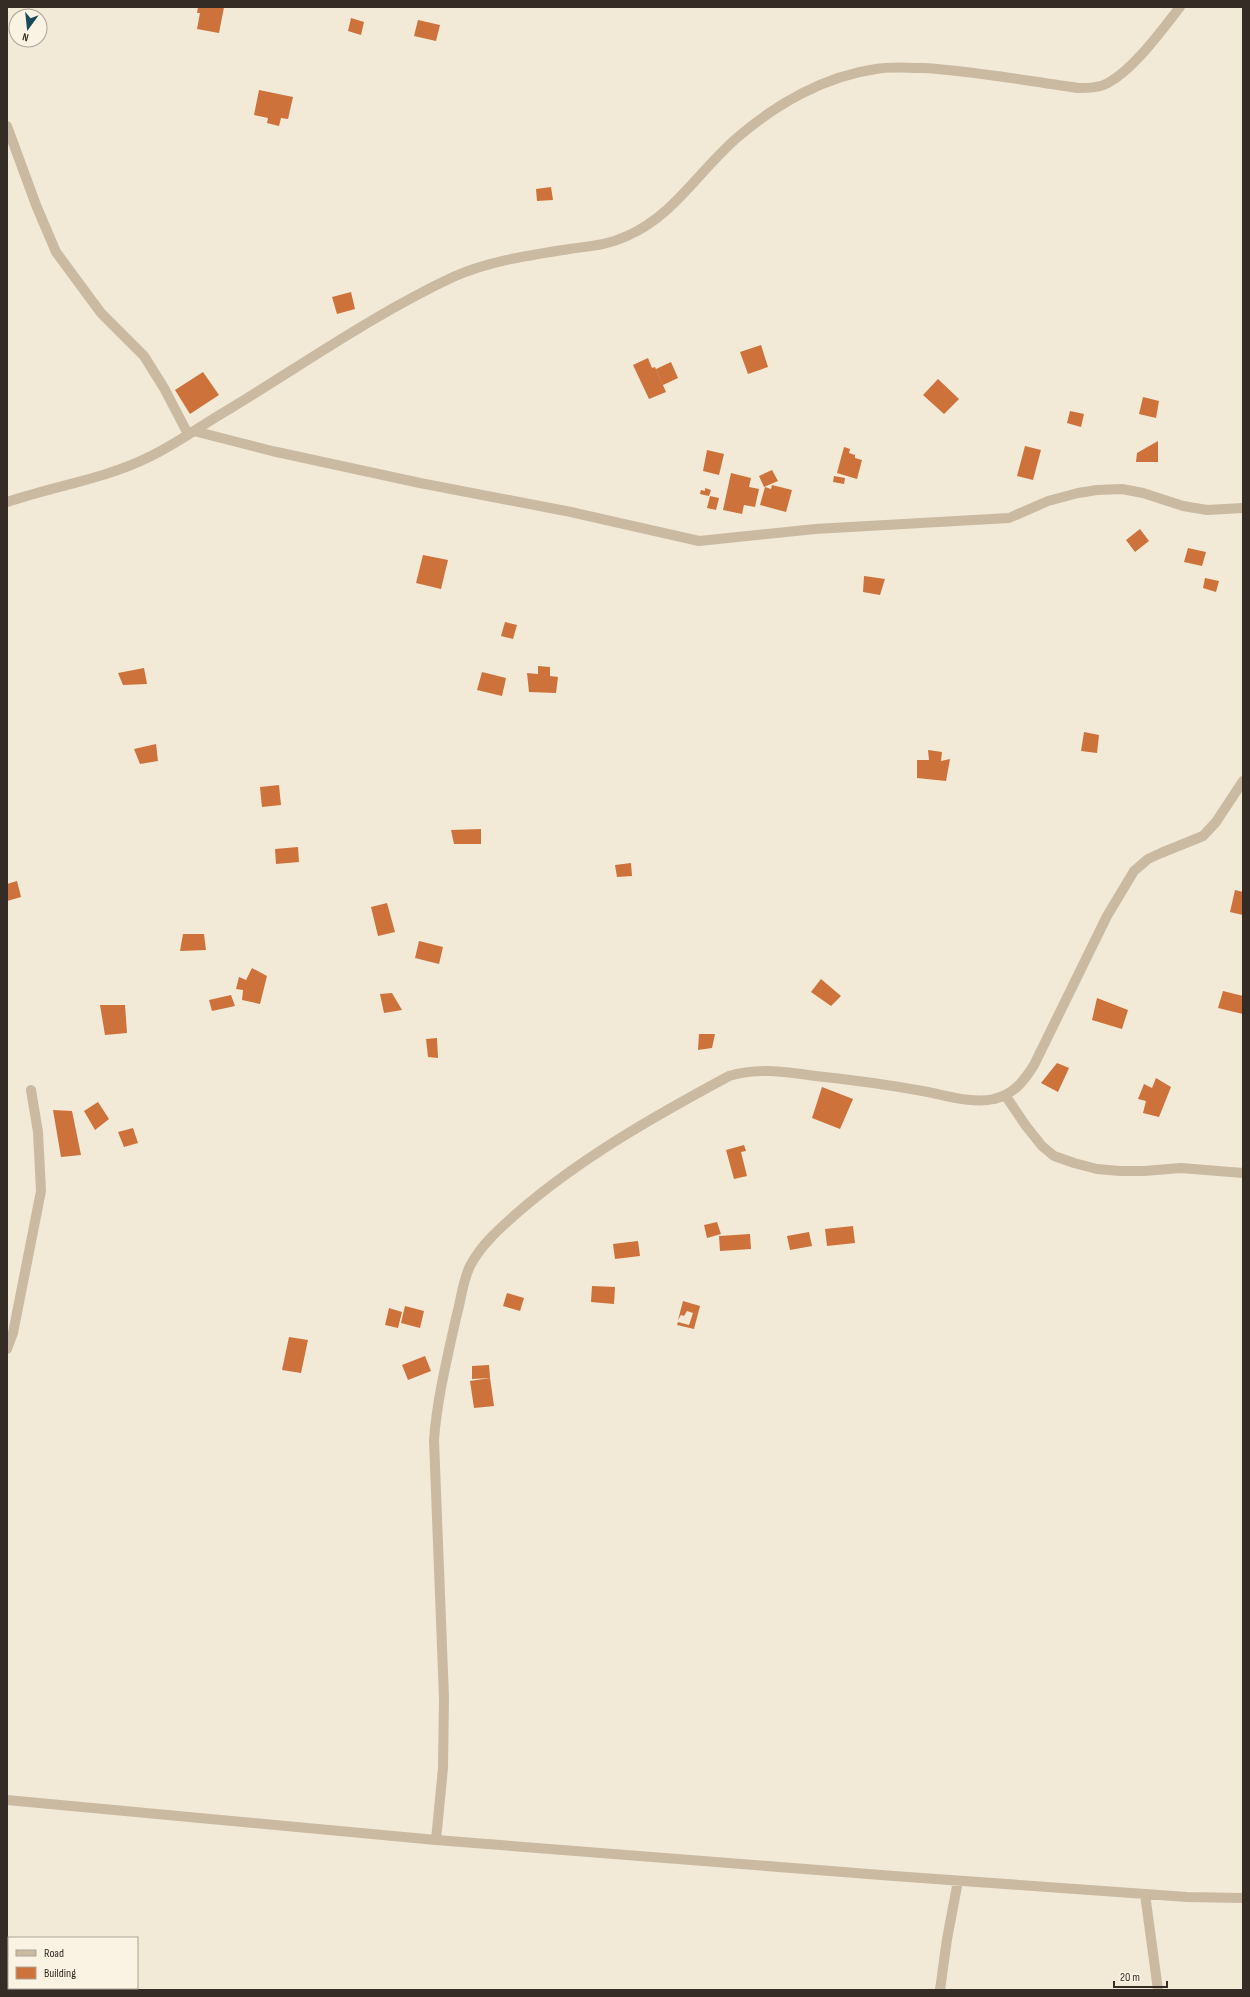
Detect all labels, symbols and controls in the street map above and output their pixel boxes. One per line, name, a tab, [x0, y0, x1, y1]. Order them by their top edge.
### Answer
north arrow	[8, 8, 48, 48]
text: N	[21, 30, 30, 44]
legend	[8, 1937, 138, 1989]
text: Road	[44, 1946, 64, 1961]
scale bar	[1114, 1963, 1167, 1989]
text: Building	[44, 1966, 76, 1981]
text: 20 m	[1120, 1970, 1140, 1985]

